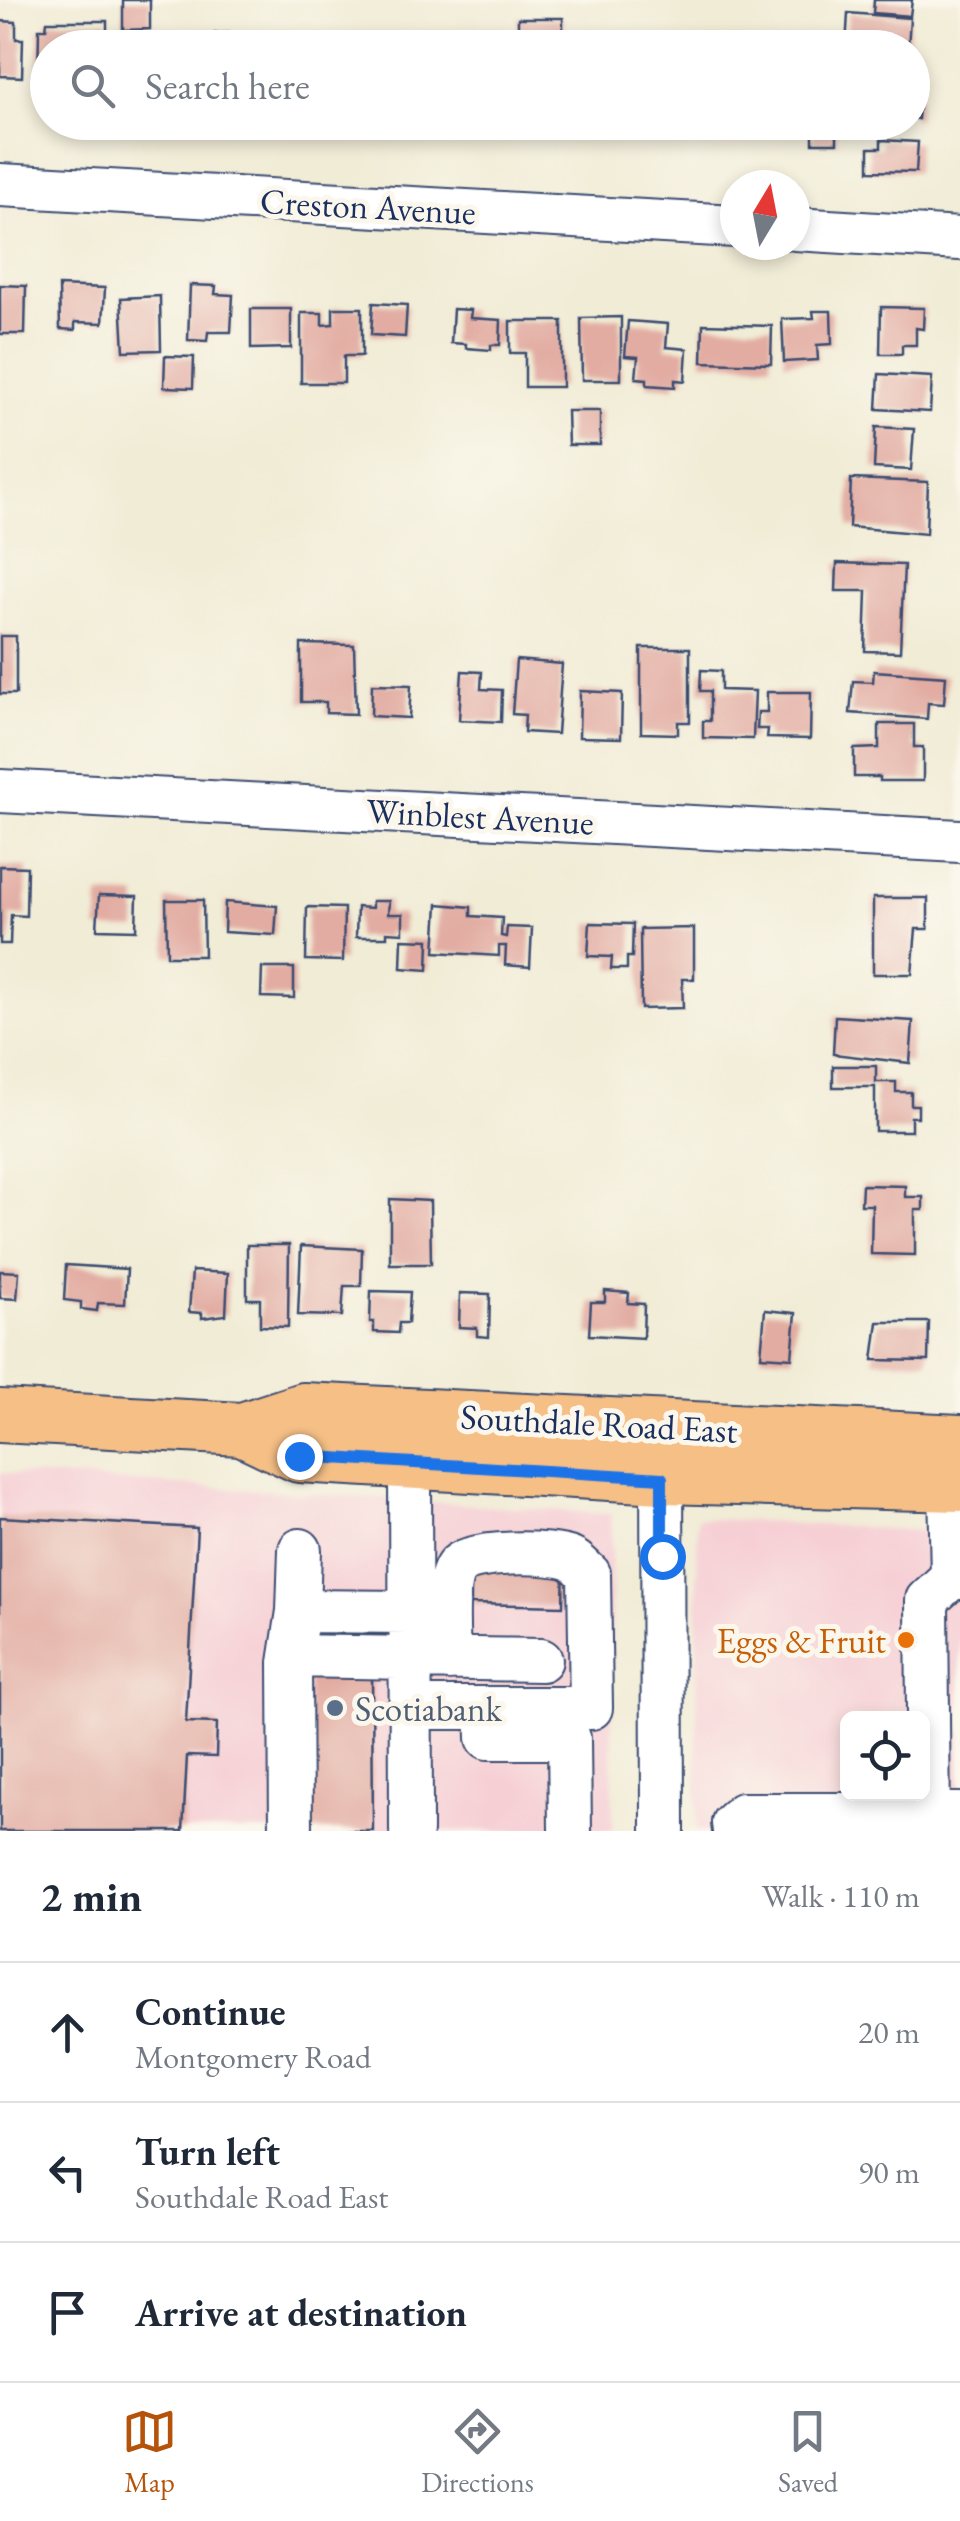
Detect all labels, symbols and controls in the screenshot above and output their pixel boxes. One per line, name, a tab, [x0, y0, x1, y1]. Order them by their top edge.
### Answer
search box	[30, 30, 930, 140]
icon: search	[65, 58, 120, 113]
text: Search here	[145, 61, 310, 110]
north arrow	[720, 170, 810, 260]
street label: Creston Avenue	[259, 178, 477, 234]
street label: Winblest Avenue	[365, 788, 595, 844]
street label: Southdale Road East	[459, 1393, 739, 1453]
route end	[277, 1434, 323, 1480]
route start	[640, 1534, 686, 1580]
place label: Eggs & Fruit	[716, 1618, 886, 1663]
marker: Eggs & Fruit	[895, 1629, 917, 1651]
place label: Scotiabank	[355, 1686, 502, 1731]
marker: Scotiabank	[324, 1697, 346, 1719]
map controls	[840, 1711, 930, 1801]
button: locate	[840, 1711, 930, 1801]
text: 2 min	[40, 1869, 142, 1924]
text: Walk · 110 m	[762, 1875, 920, 1917]
text: Continue	[135, 1987, 286, 2036]
icon: ahead	[40, 2005, 95, 2060]
text: 20 m	[858, 2011, 920, 2053]
text: Montgomery Road	[135, 2036, 371, 2078]
text: Turn left	[135, 2127, 280, 2176]
icon: left	[40, 2145, 95, 2200]
text: 90 m	[858, 2151, 920, 2193]
text: Southdale Road East	[135, 2176, 388, 2218]
icon: arrive	[40, 2285, 95, 2340]
text: Arrive at destination	[135, 2288, 467, 2337]
tab: Map	[122, 2404, 177, 2500]
tab: Directions	[421, 2404, 534, 2500]
tab: Saved	[778, 2404, 838, 2500]

